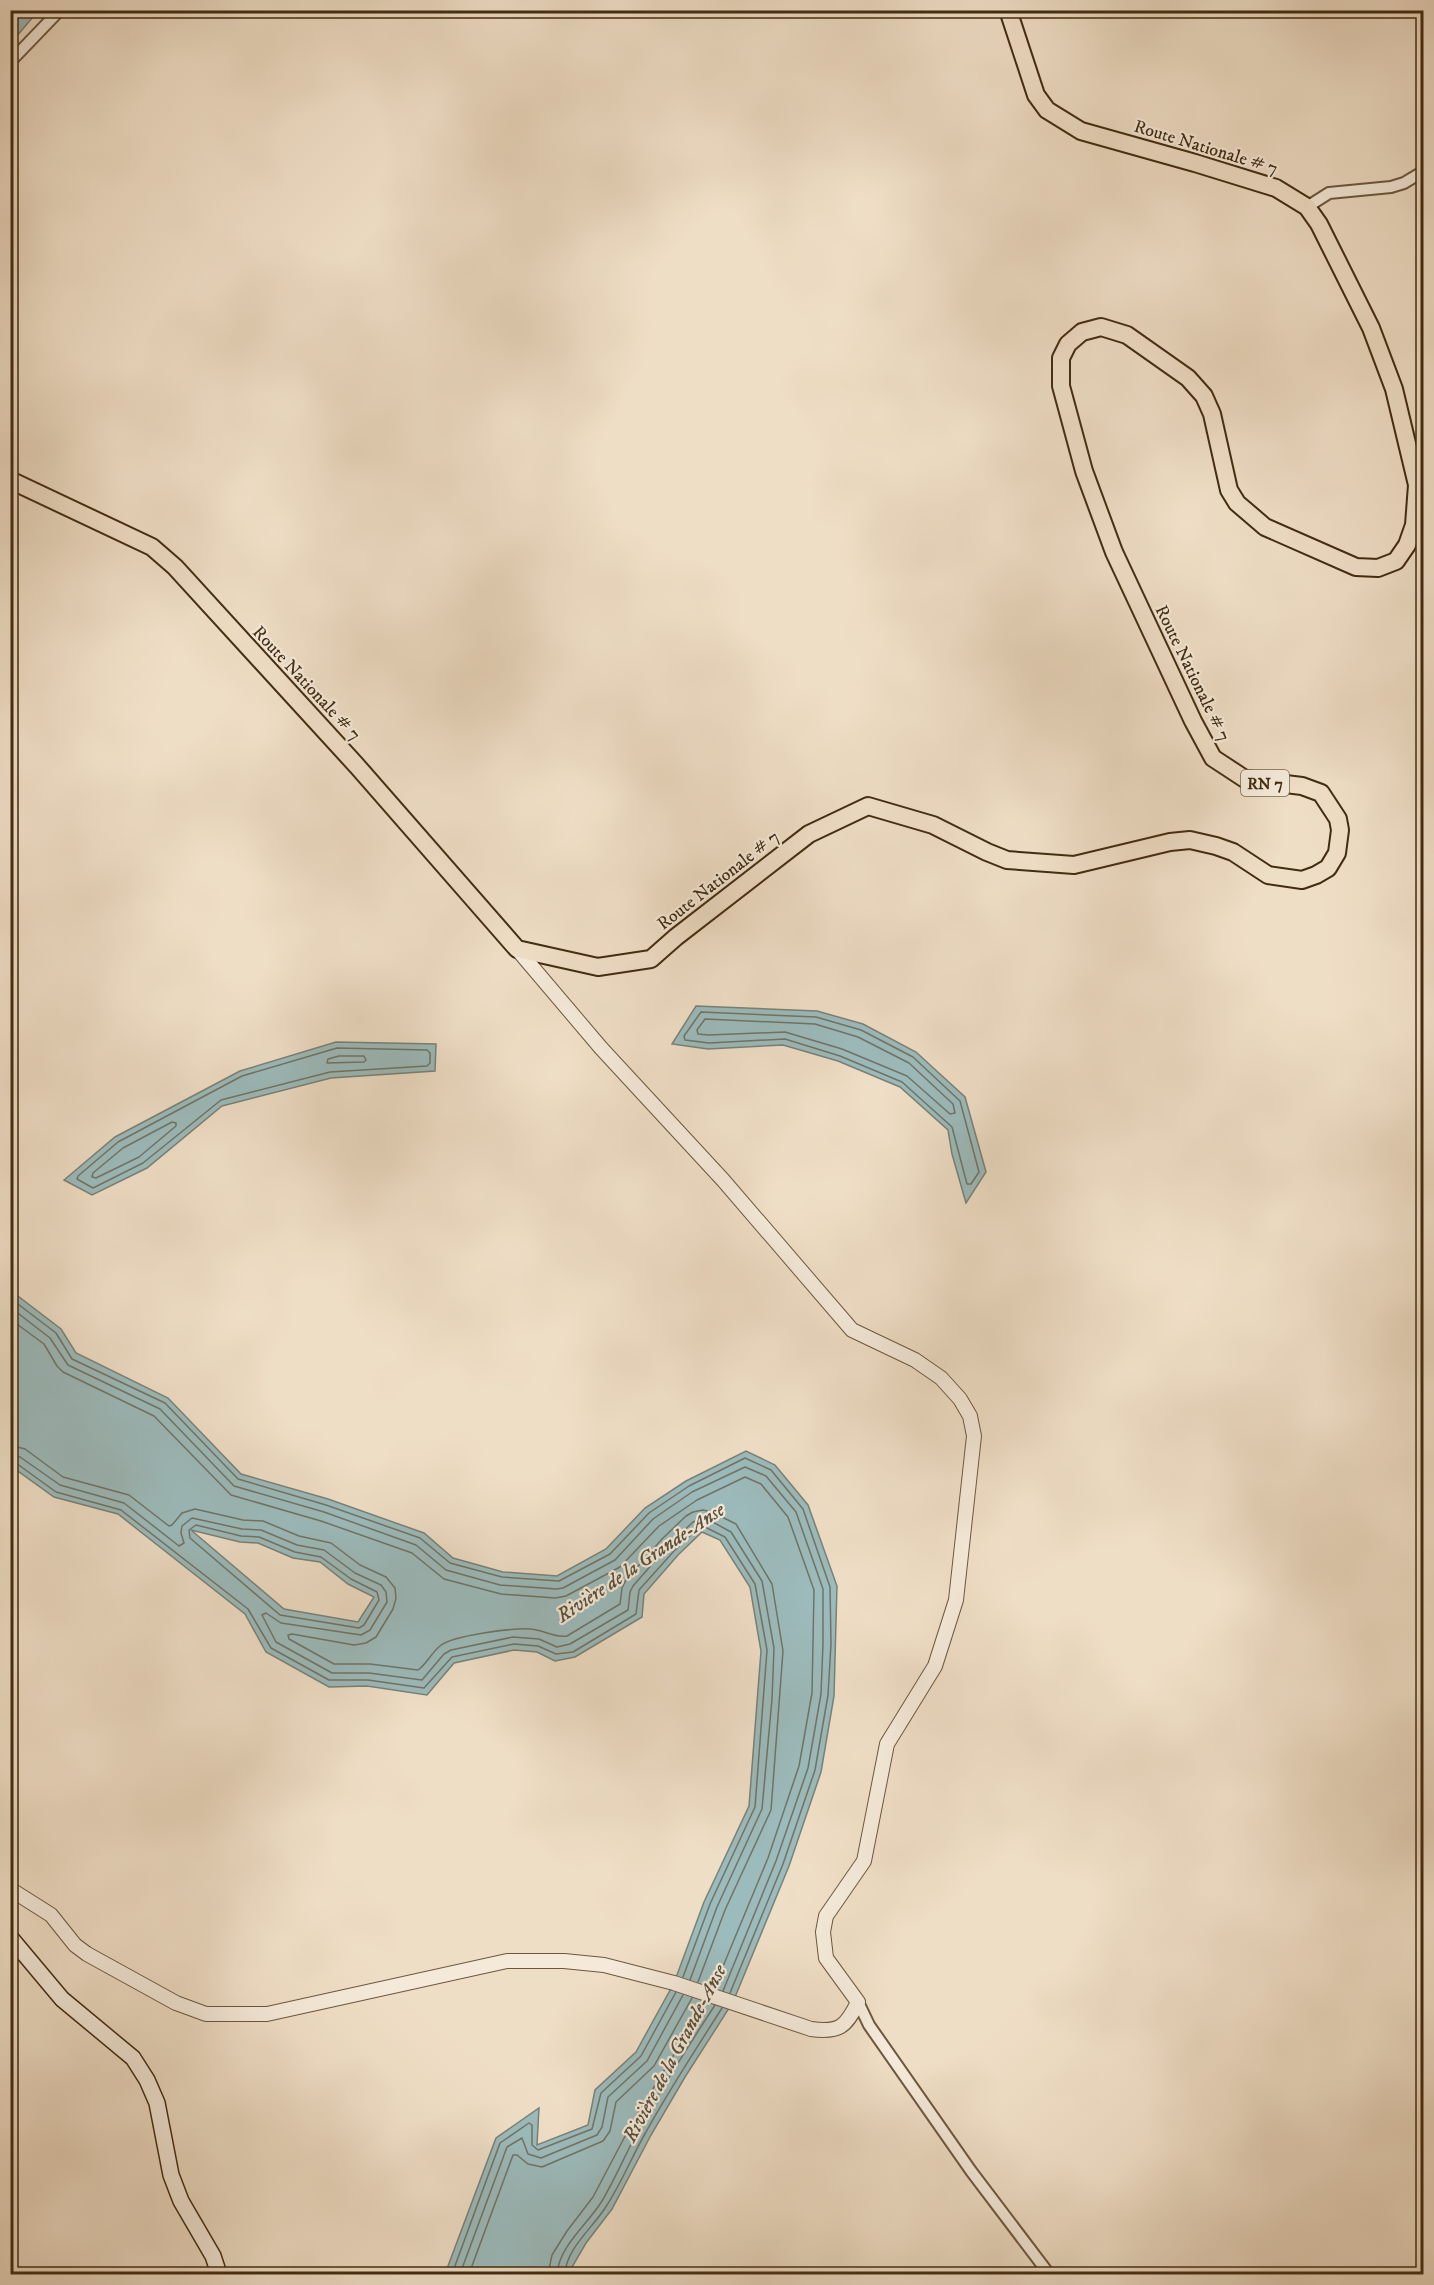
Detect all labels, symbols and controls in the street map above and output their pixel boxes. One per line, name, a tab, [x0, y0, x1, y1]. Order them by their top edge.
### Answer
street label: Route Nationale # 7	[1131, 116, 1280, 180]
street label: Route Nationale # 7	[1150, 602, 1235, 745]
street label: Route Nationale # 7	[247, 622, 365, 746]
road number: RN 7	[1241, 770, 1289, 796]
street label: Route Nationale # 7	[653, 826, 784, 935]
water label: Rivière de la Grande-Anse	[551, 1497, 731, 1629]
water label: Rivière de la Grande-Anse	[617, 1960, 733, 2148]

